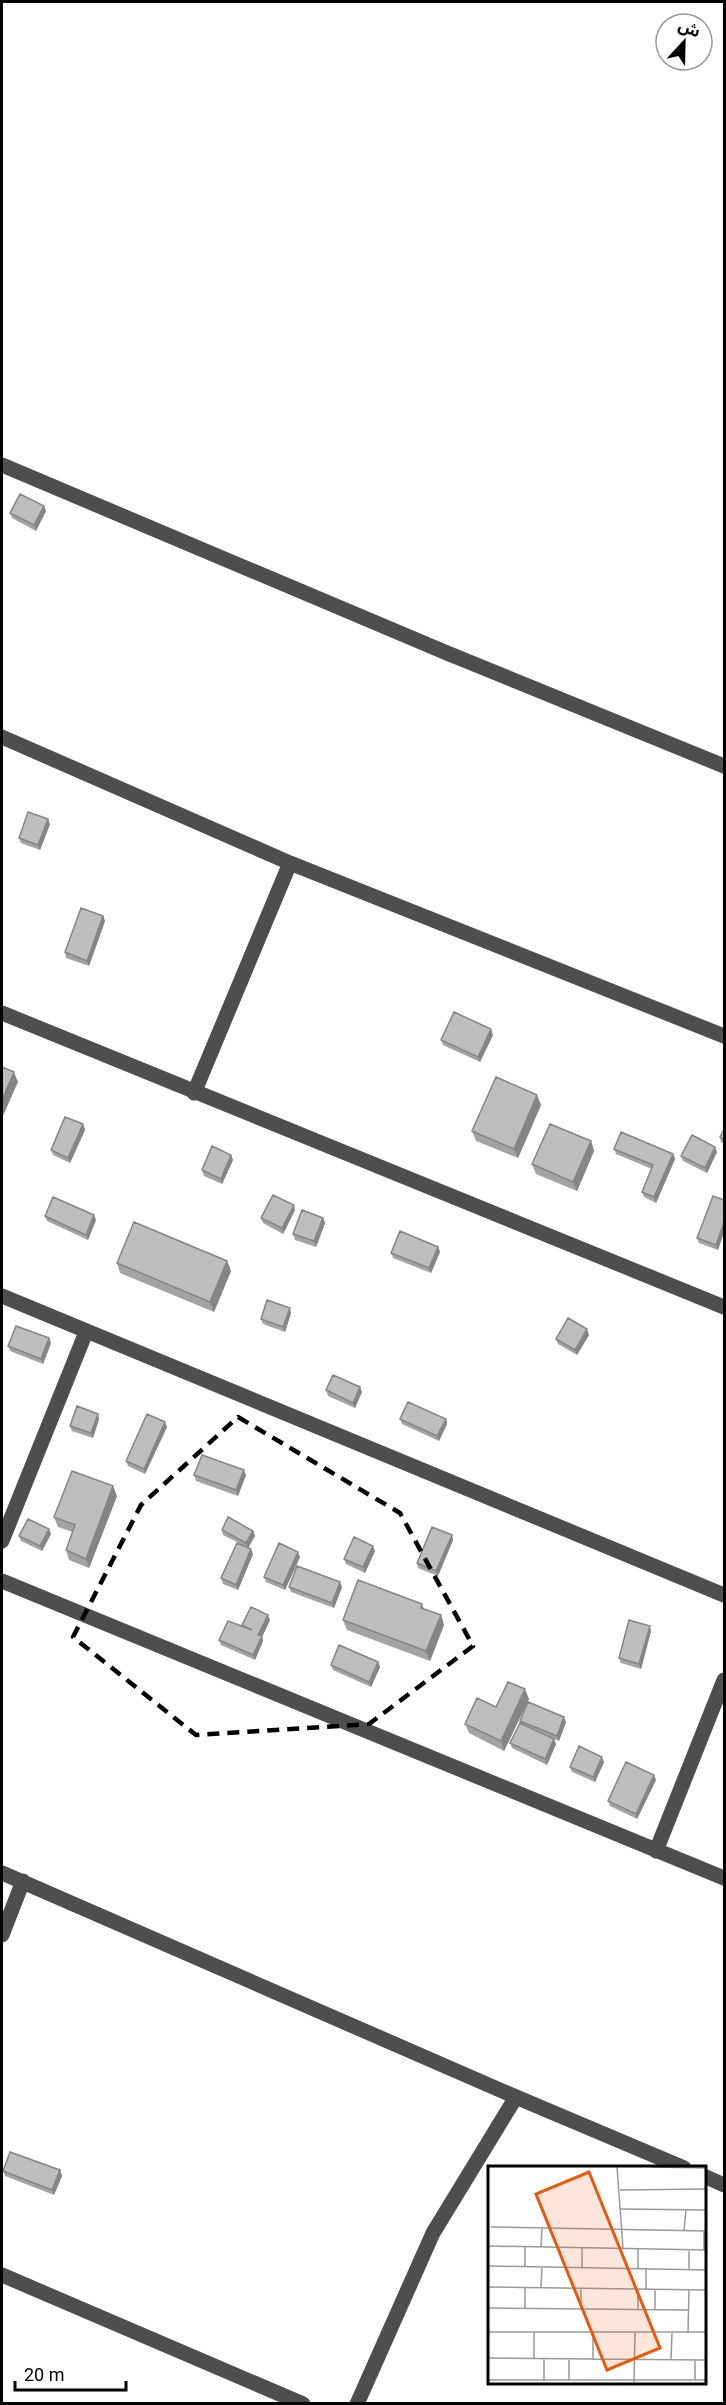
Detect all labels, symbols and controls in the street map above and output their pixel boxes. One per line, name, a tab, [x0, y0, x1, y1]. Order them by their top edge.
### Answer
north arrow	[654, 12, 714, 72]
text: ش	[676, 16, 703, 41]
inset map	[488, 2166, 705, 2384]
scale bar	[15, 2354, 126, 2392]
text: 20 m	[24, 2364, 64, 2385]

